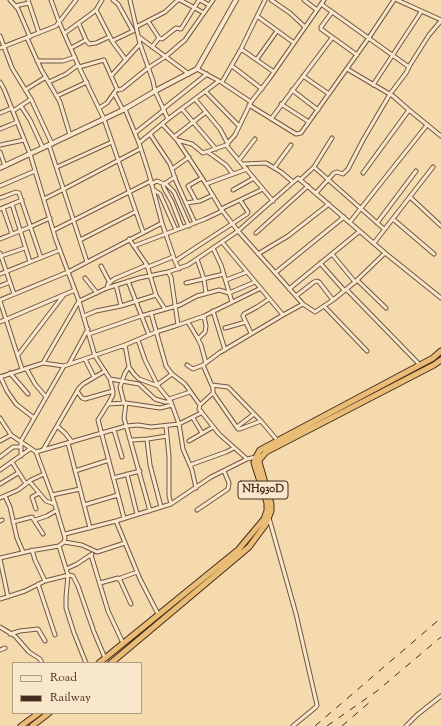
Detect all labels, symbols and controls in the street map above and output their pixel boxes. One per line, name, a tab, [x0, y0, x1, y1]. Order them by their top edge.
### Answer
road number: NH930D	[238, 481, 288, 499]
legend	[12, 662, 142, 714]
text: Road	[50, 669, 77, 687]
text: Railway	[50, 689, 91, 707]

